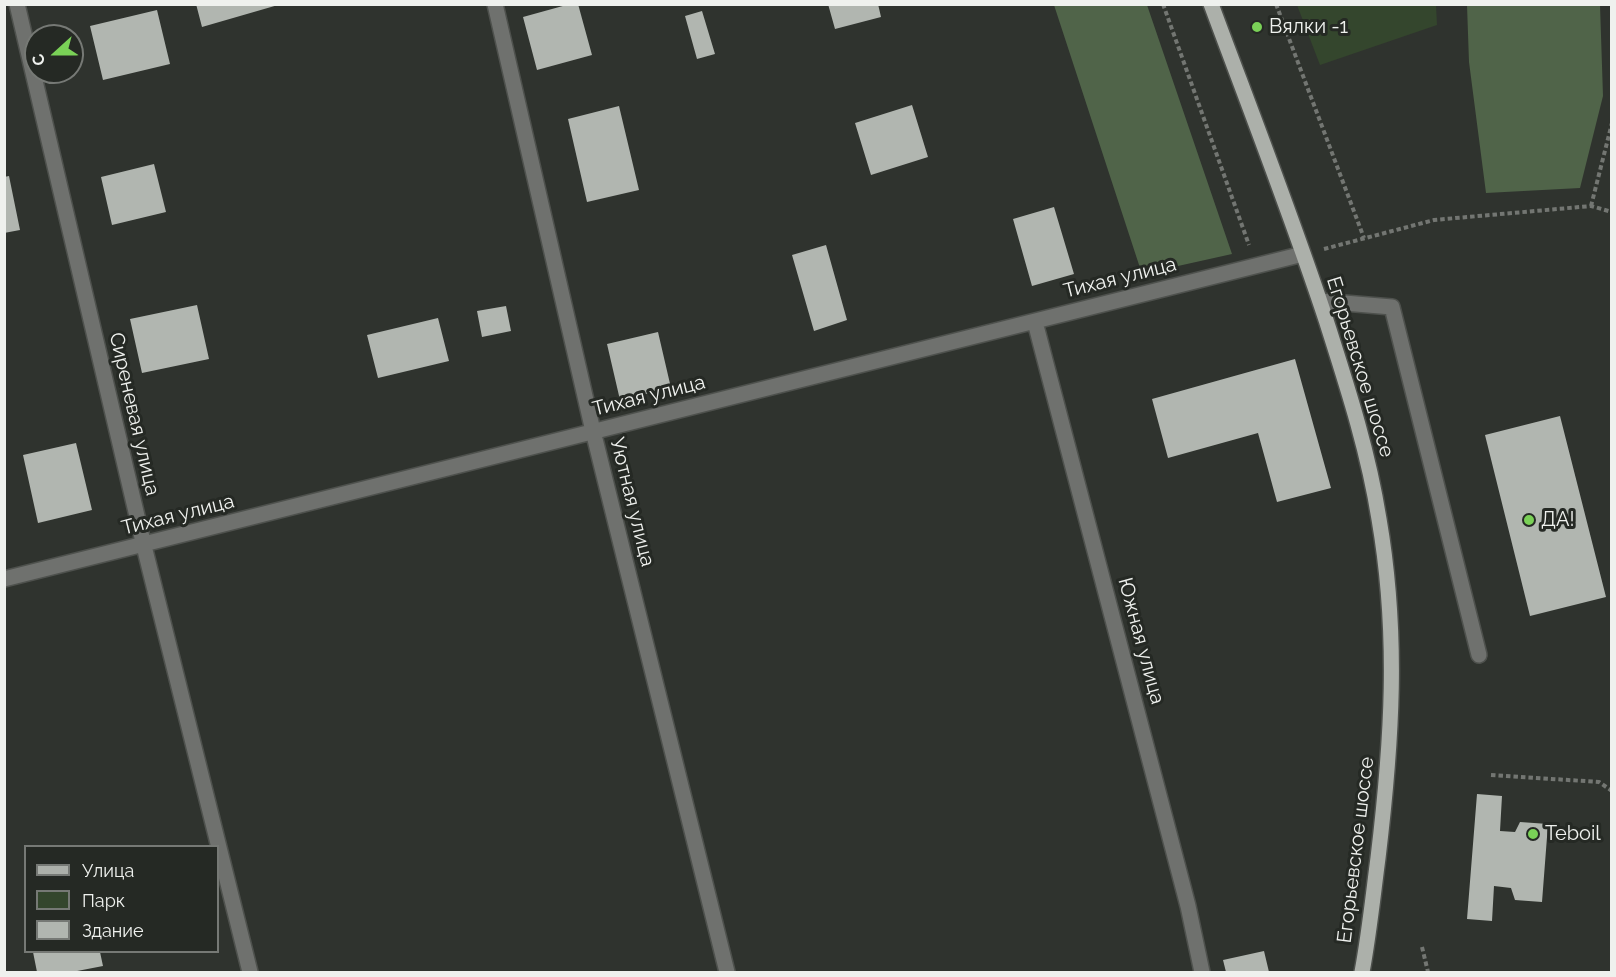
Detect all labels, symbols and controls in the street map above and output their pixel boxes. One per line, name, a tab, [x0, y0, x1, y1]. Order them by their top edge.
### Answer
place label: Вялки -1	[1269, 15, 1348, 39]
marker: Вялки -1	[1250, 20, 1264, 34]
north arrow	[24, 24, 84, 84]
text: С	[28, 51, 49, 68]
street label: Тихая улица	[1061, 252, 1179, 304]
street label: Егорьевское шоссе	[1321, 274, 1399, 460]
street label: Сиреневая улица	[104, 330, 164, 498]
street label: Тихая улица	[590, 370, 708, 422]
street label: Уютная улица	[604, 435, 660, 569]
street label: Тихая улица	[119, 489, 237, 541]
place label: ДА!	[1541, 508, 1575, 532]
marker: ДА!	[1522, 513, 1536, 527]
street label: Южная улица	[1113, 575, 1169, 707]
street label: Егорьевское шоссе	[1333, 755, 1379, 945]
place label: Teboil	[1545, 822, 1601, 846]
marker: Teboil	[1526, 827, 1540, 841]
legend	[24, 845, 219, 953]
text: Улица	[82, 860, 134, 881]
text: Парк	[82, 890, 125, 911]
text: Здание	[82, 920, 144, 941]

